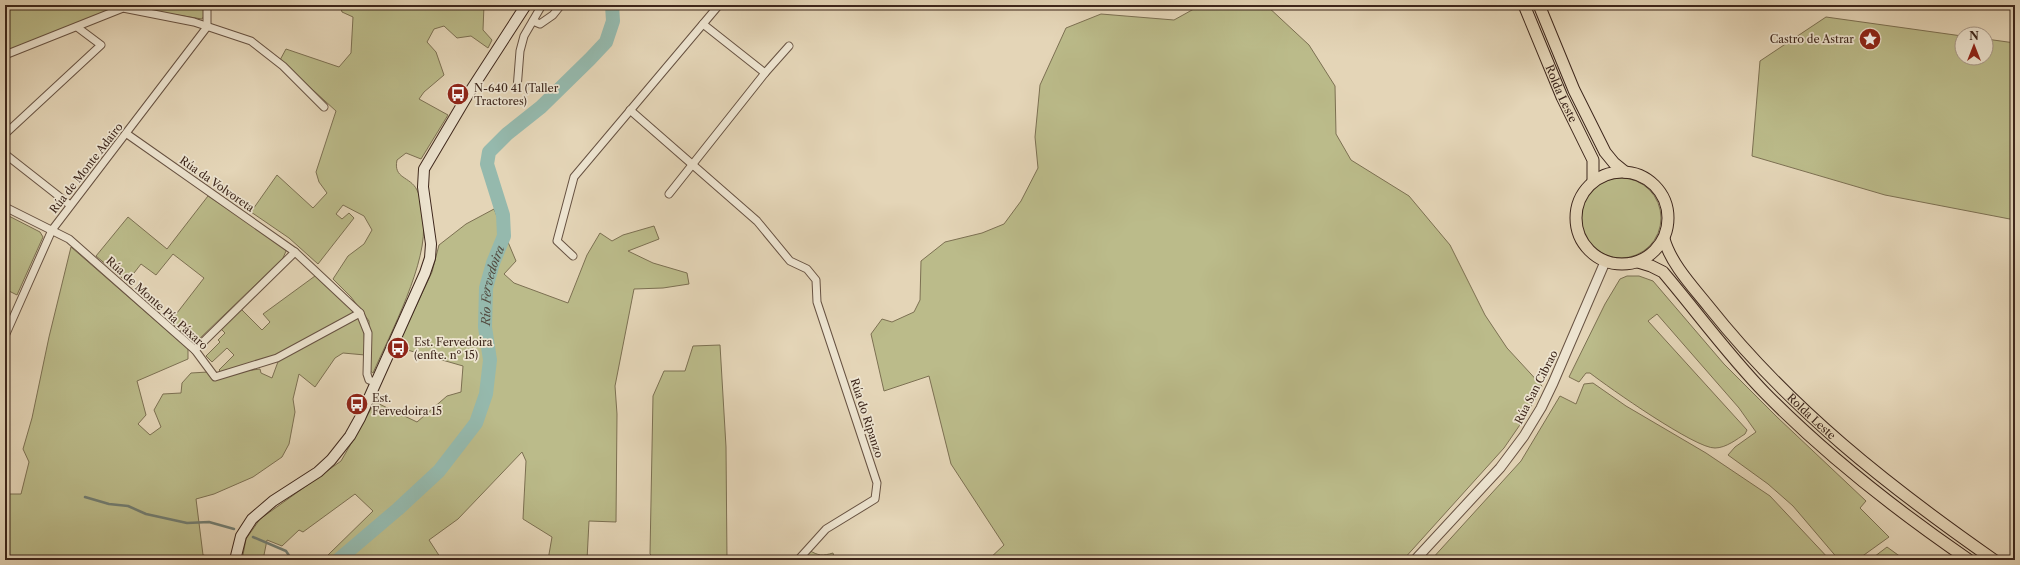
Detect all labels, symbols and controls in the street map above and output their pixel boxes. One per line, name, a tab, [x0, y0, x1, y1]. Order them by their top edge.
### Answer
place icon: Castro de Astrar	[1857, 26, 1883, 52]
north arrow	[1954, 26, 1994, 66]
text: N	[1969, 29, 1979, 43]
place label: Castro de Astrar	[1770, 32, 1854, 46]
street label: Rolda Leste	[1542, 63, 1580, 125]
bus stop icon: N-640 41 (Taller Tractores)	[445, 81, 471, 107]
place label: N-640 41 (Taller Tractores)	[474, 81, 559, 108]
street label: Rúa de Monte Adairo	[46, 120, 126, 216]
street label: Rúa da Volvoreta	[177, 153, 257, 215]
water label: Río Fervedoira	[478, 243, 507, 327]
street label: Rúa de Monte Pía Páxaro	[103, 254, 211, 353]
bus stop icon: Est. Fervedoira (enfte. nº 15)	[385, 335, 411, 361]
place label: Est. Fervedoira (enfte. nº 15)	[414, 335, 493, 362]
street label: Rúa San Cibrao	[1511, 348, 1561, 426]
street label: Rúa do Ripanzo	[848, 376, 887, 460]
street label: Rolda Leste	[1784, 390, 1839, 442]
bus stop icon: Est. Fervedoira 15	[344, 391, 370, 417]
place label: Est. Fervedoira 15	[372, 391, 442, 418]

